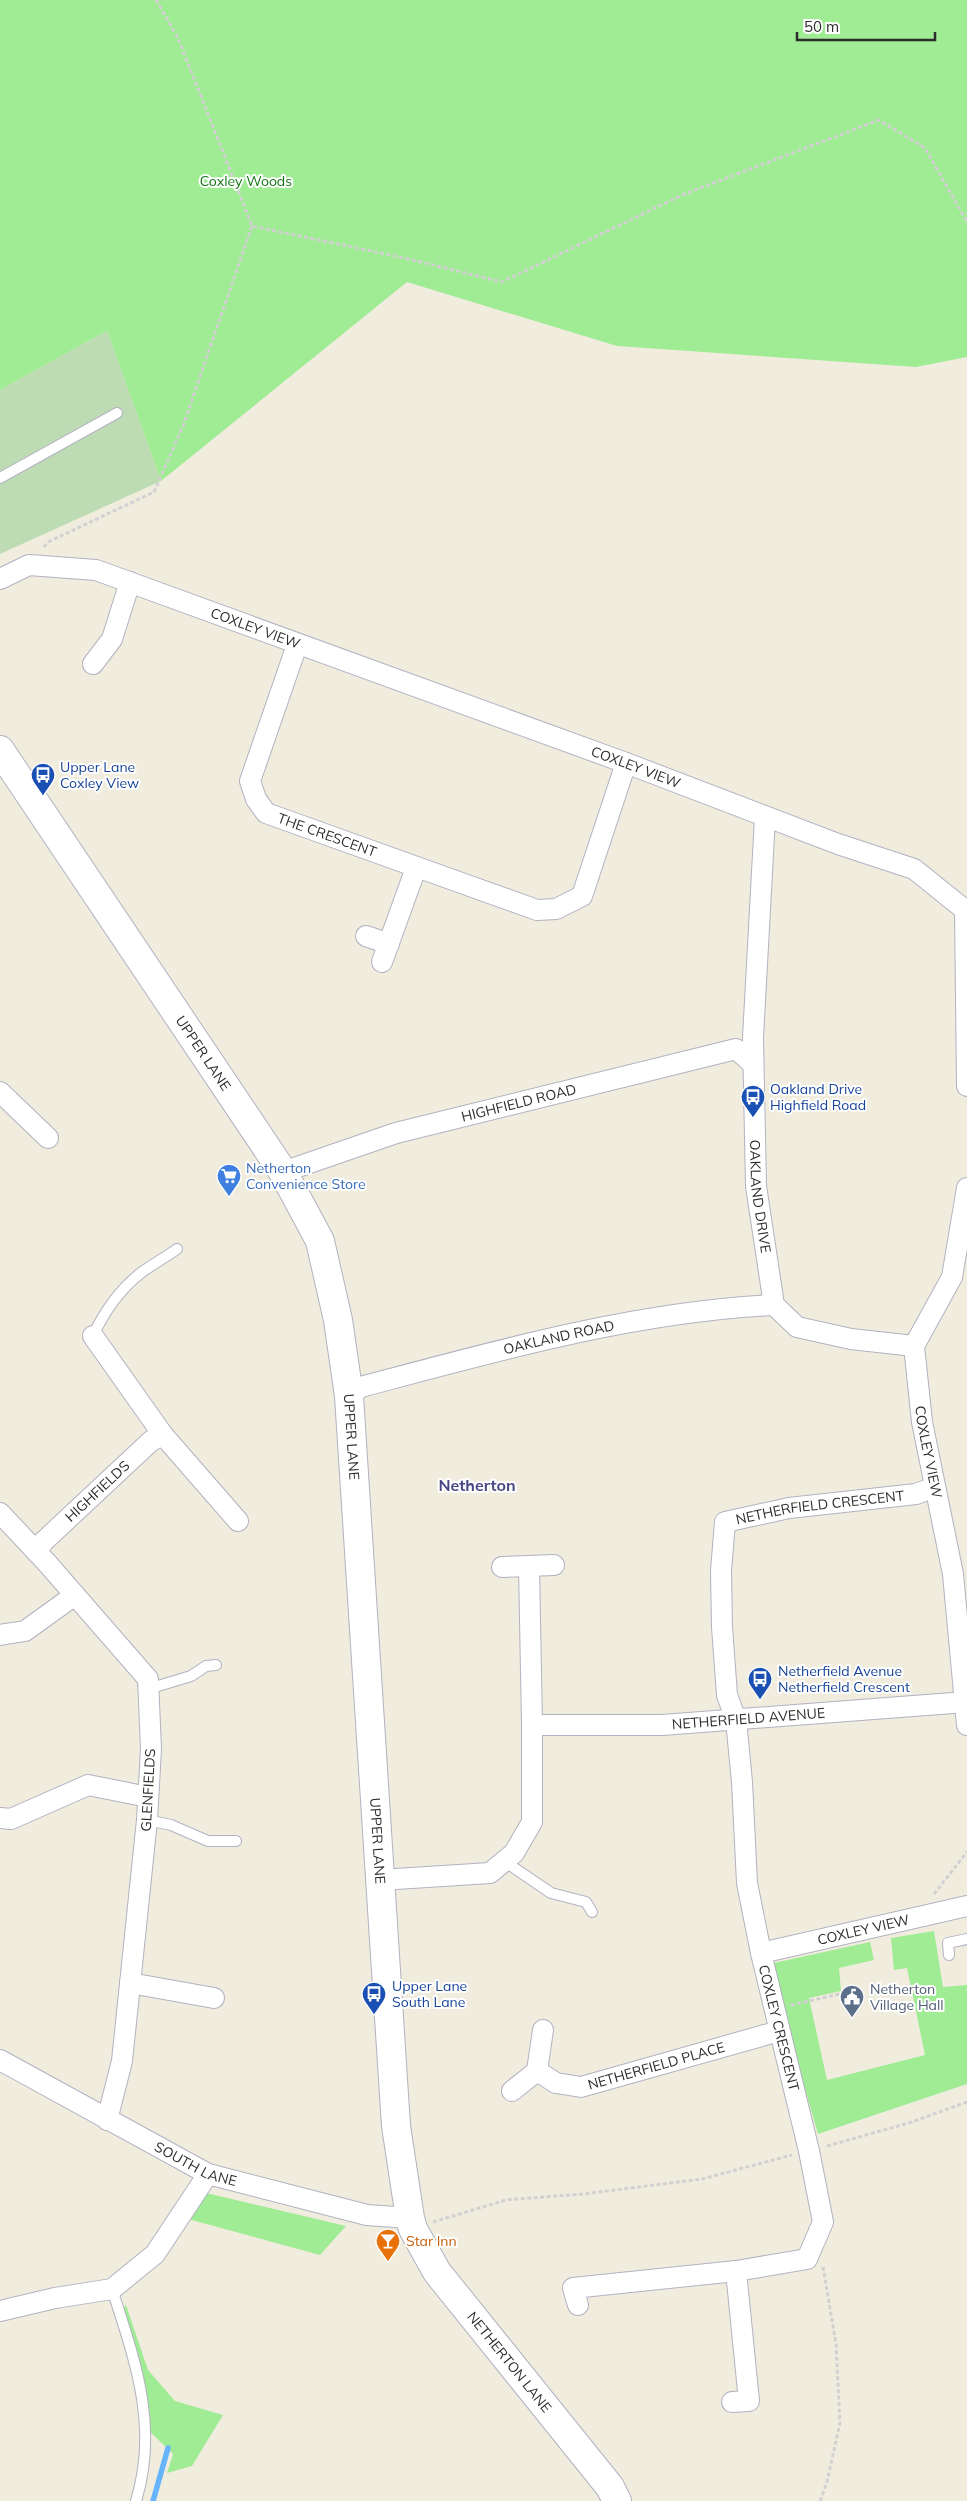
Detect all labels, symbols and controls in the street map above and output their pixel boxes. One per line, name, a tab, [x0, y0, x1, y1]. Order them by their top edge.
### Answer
scale bar	[797, 10, 934, 42]
text: 50 m	[804, 17, 839, 36]
park label: Coxley Woods	[200, 172, 292, 190]
street label: COXLEY VIEW	[208, 604, 303, 653]
street label: COXLEY VIEW	[589, 742, 683, 792]
place label: Upper Lane Coxley View	[60, 758, 139, 792]
bus stop icon: Upper Lane Coxley View	[30, 762, 56, 796]
street label: THE CRESCENT	[275, 809, 380, 861]
street label: UPPER LANE	[172, 1012, 235, 1094]
street label: HIGHFIELD ROAD	[459, 1080, 578, 1126]
place label: Oakland Drive Highfield Road	[770, 1080, 866, 1114]
bus stop icon: Oakland Drive Highfield Road	[740, 1084, 766, 1118]
street label: OAKLAND DRIVE	[746, 1140, 775, 1254]
place label: Netherton Convenience Store	[246, 1159, 366, 1193]
supermarket icon: Netherton Convenience Store	[216, 1163, 242, 1197]
street label: OAKLAND ROAD	[501, 1316, 616, 1358]
street label: UPPER LANE	[340, 1393, 363, 1480]
street label: COXLEY VIEW	[911, 1405, 946, 1500]
street label: HIGHFIELDS	[61, 1456, 134, 1526]
district label: Netherton	[438, 1475, 516, 1495]
street label: NETHERFIELD CRESCENT	[734, 1486, 906, 1528]
place label: Netherfield Avenue Netherfield Crescent	[778, 1662, 910, 1696]
bus stop icon: Netherfield Avenue Netherfield Crescent	[747, 1666, 773, 1700]
street label: NETHERFIELD AVENUE	[671, 1704, 826, 1733]
street label: GLENFIELDS	[137, 1748, 159, 1832]
street label: UPPER LANE	[366, 1797, 389, 1885]
street label: COXLEY VIEW	[816, 1910, 912, 1949]
street label: COXLEY CRESCENT	[755, 1963, 804, 2094]
place label: Upper Lane South Lane	[392, 1977, 467, 2011]
place label: Netherton Village Hall	[870, 1980, 944, 2014]
bus stop icon: Upper Lane South Lane	[361, 1981, 387, 2015]
public building icon: Netherton Village Hall	[839, 1984, 865, 2018]
street label: NETHERFIELD PLACE	[586, 2038, 727, 2094]
street label: SOUTH LANE	[151, 2137, 239, 2190]
bar icon: Star Inn	[375, 2228, 401, 2262]
place label: Star Inn	[406, 2232, 457, 2250]
street label: NETHERTON LANE	[463, 2308, 555, 2416]

